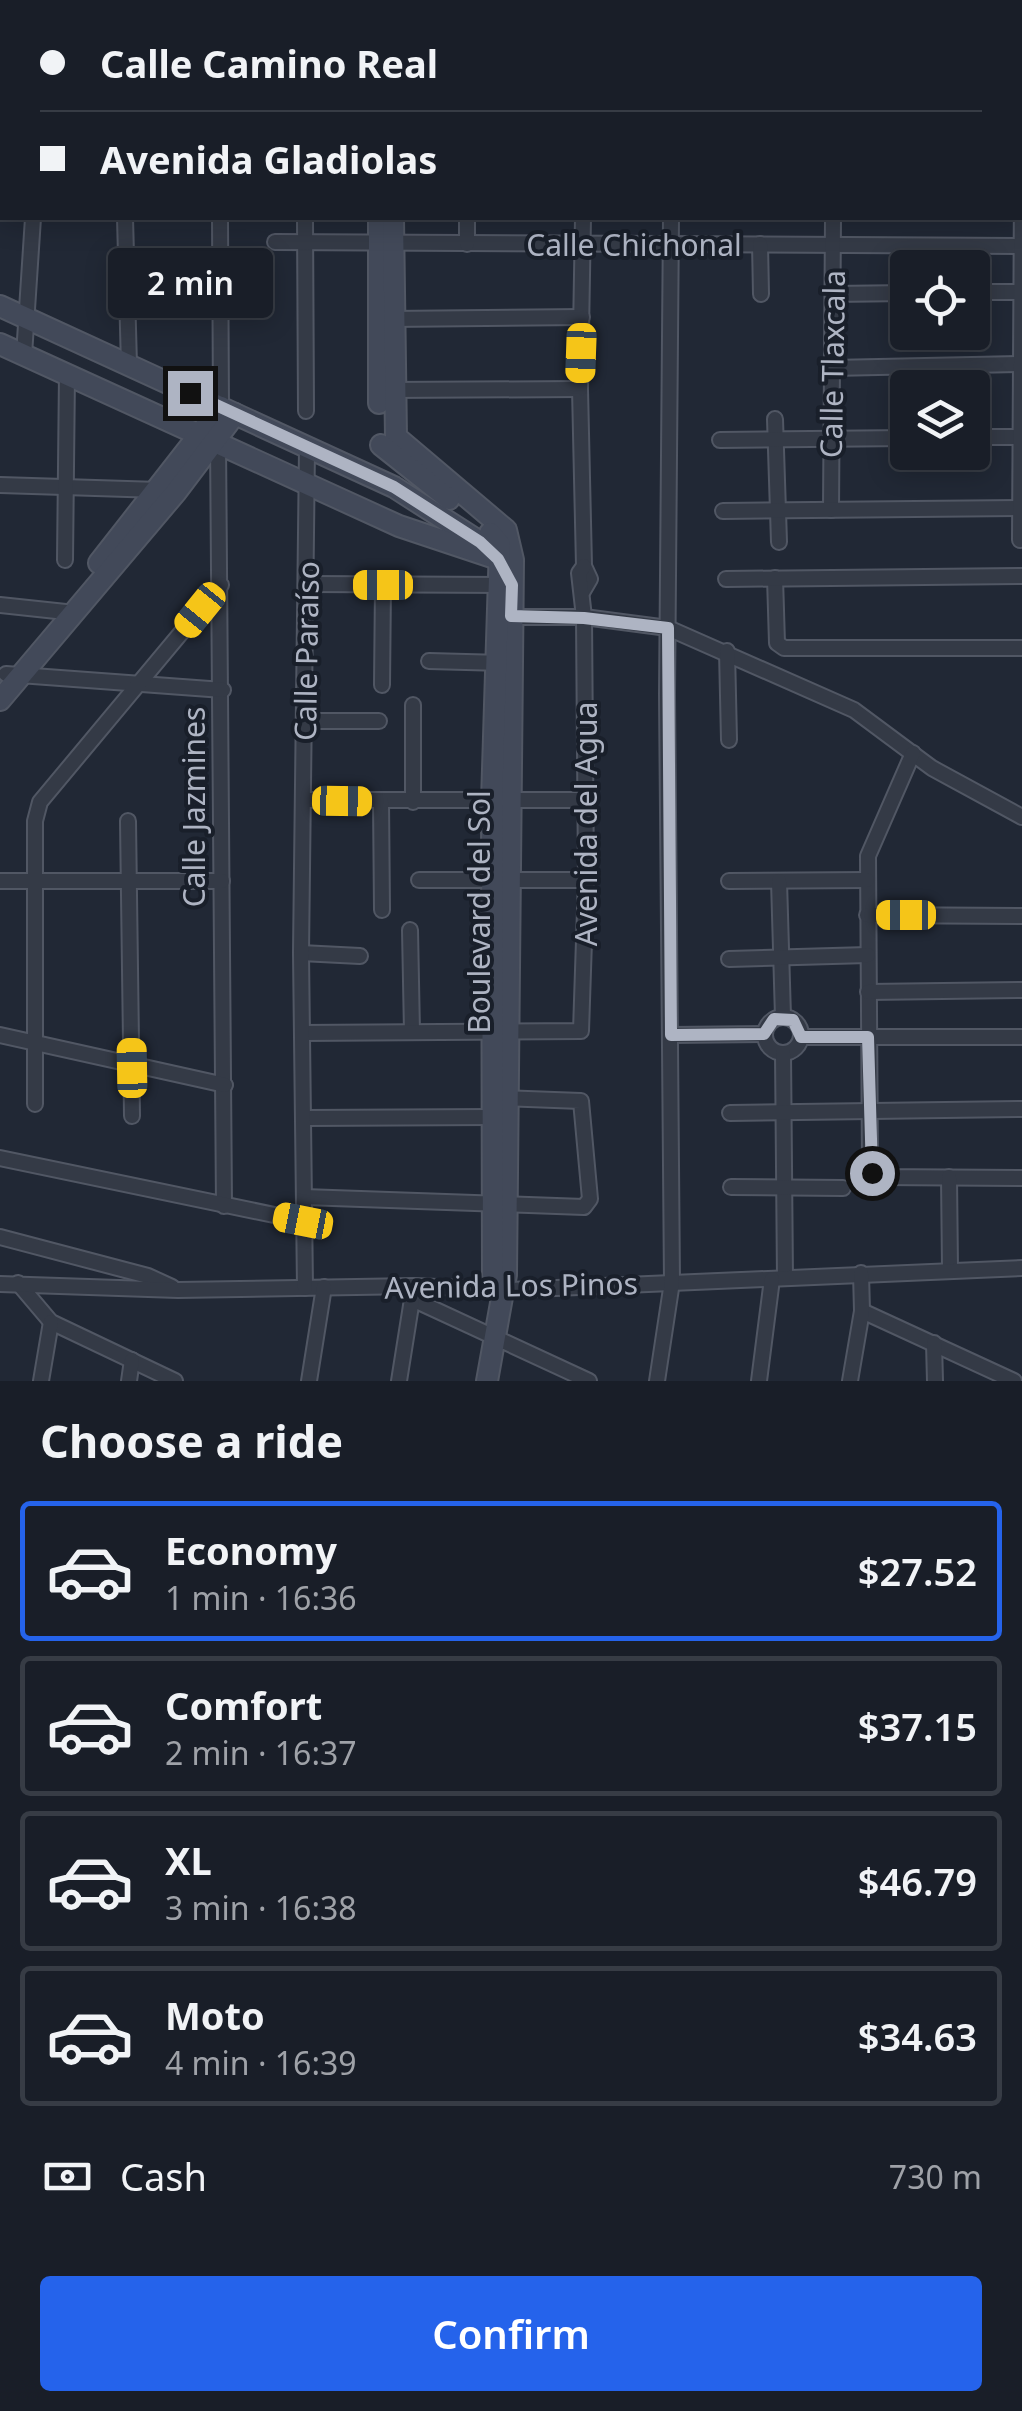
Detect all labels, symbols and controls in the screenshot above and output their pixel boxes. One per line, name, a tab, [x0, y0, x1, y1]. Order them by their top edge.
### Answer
text: Calle Camino Real	[100, 37, 438, 89]
text: Avenida Gladiolas	[100, 133, 437, 185]
street label: Calle Chichonal	[526, 224, 742, 265]
callout: 2 min	[108, 248, 272, 318]
map controls	[890, 250, 990, 470]
button: locate	[890, 250, 990, 350]
text: 2 min	[147, 261, 234, 304]
street label: Calle Tlaxcala	[810, 270, 854, 458]
car	[565, 322, 597, 384]
button: layers	[890, 370, 990, 470]
route end	[168, 371, 213, 416]
street label: Calle Paraíso	[284, 561, 328, 741]
car	[353, 570, 413, 600]
car	[169, 577, 231, 643]
street label: Avenida del Agua	[565, 702, 606, 946]
street label: Calle Jazmines	[173, 707, 214, 907]
car	[312, 785, 372, 817]
street label: Boulevard del Sol	[458, 790, 499, 1034]
car	[876, 900, 936, 930]
car	[116, 1038, 148, 1098]
route start	[850, 1151, 895, 1196]
car	[271, 1201, 335, 1241]
street label: Avenida Los Pinos	[384, 1262, 638, 1308]
text: Choose a ride	[40, 1410, 343, 1471]
text: Economy	[165, 1524, 337, 1576]
icon: car	[45, 1526, 135, 1616]
text: $27.52	[858, 1545, 977, 1597]
text: 1 min · 16:36	[165, 1576, 357, 1619]
text: Comfort	[165, 1679, 322, 1731]
icon: car	[45, 1681, 135, 1771]
text: $37.15	[858, 1700, 977, 1752]
text: 2 min · 16:37	[165, 1731, 357, 1774]
text: XL	[165, 1834, 212, 1886]
icon: car	[45, 1836, 135, 1926]
text: $46.79	[858, 1855, 977, 1907]
text: 3 min · 16:38	[165, 1886, 357, 1929]
text: Moto	[165, 1989, 265, 2041]
icon: car	[45, 1991, 135, 2081]
text: $34.63	[858, 2010, 977, 2062]
text: 4 min · 16:39	[165, 2041, 357, 2084]
icon: cash	[40, 2149, 95, 2204]
text: Cash	[120, 2150, 207, 2202]
text: 730 m	[889, 2155, 982, 2198]
button: Confirm	[40, 2276, 982, 2391]

